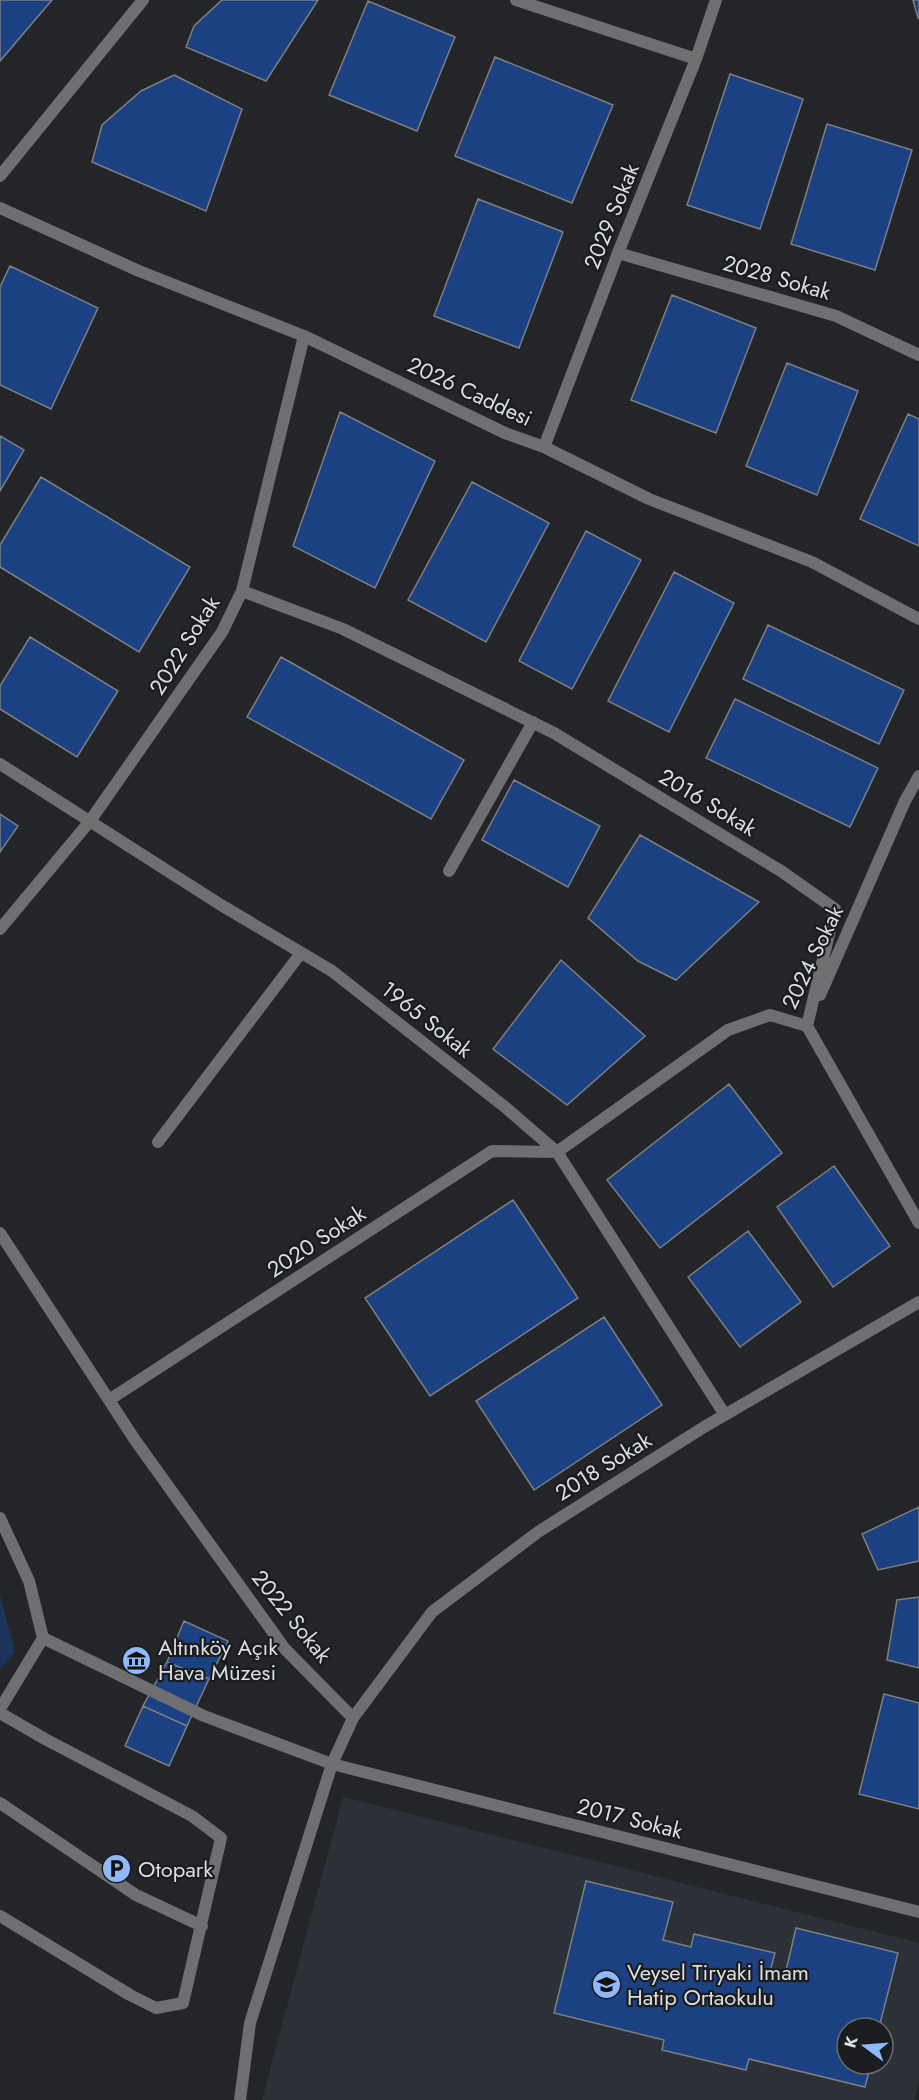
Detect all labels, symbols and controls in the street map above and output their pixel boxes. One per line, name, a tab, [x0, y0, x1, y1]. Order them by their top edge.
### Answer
street label: 2029 Sokak	[575, 158, 647, 274]
street label: 2028 Sokak	[719, 246, 835, 308]
street label: 2026 Caddesi	[402, 348, 538, 434]
street label: 2022 Sokak	[141, 589, 227, 701]
street label: 2016 Sokak	[653, 760, 763, 844]
street label: 2024 Sokak	[773, 900, 851, 1014]
street label: 1965 Sokak	[374, 973, 480, 1065]
street label: 2020 Sokak	[260, 1197, 372, 1285]
street label: 2018 Sokak	[549, 1424, 658, 1508]
street label: 2022 Sokak	[245, 1563, 340, 1670]
place label: Altınköy Açık Hava Müzesi	[158, 1631, 278, 1688]
museum icon: Altınköy Açık Hava Müzesi	[121, 1644, 153, 1676]
street label: 2017 Sokak	[574, 1789, 686, 1847]
parking icon: Otopark	[101, 1853, 133, 1885]
place label: Otopark	[138, 1853, 213, 1885]
place label: Veysel Tiryaki İmam Hatip Ortaokulu	[627, 1956, 809, 2013]
school or university icon: Veysel Tiryaki İmam Hatip Ortaokulu	[590, 1969, 622, 2001]
north arrow	[835, 2016, 895, 2076]
text: K	[838, 2033, 864, 2051]

